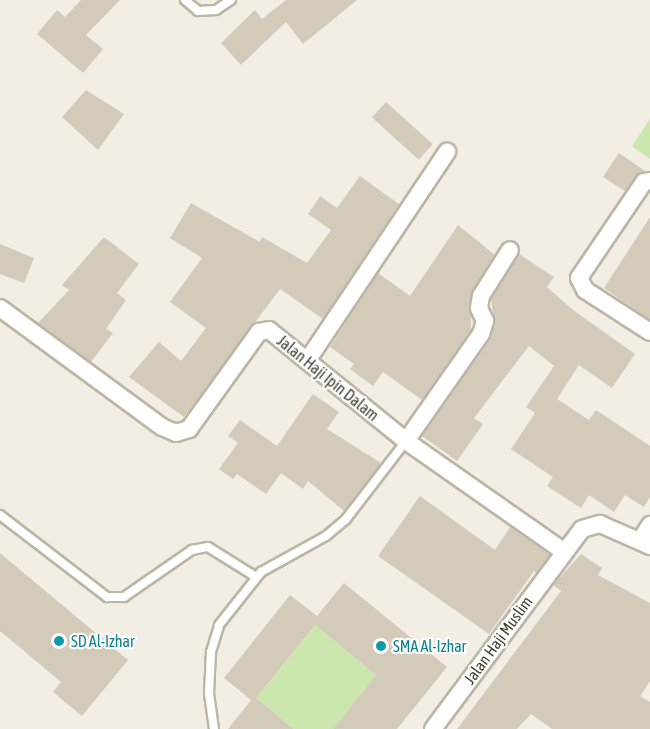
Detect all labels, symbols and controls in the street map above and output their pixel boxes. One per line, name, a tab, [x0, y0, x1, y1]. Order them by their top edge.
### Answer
street label: Jalan Haji Ipin Dalam	[273, 331, 383, 425]
street label: Jalan Haji Muslim	[460, 592, 536, 688]
place label: SD Al-Izhar	[71, 631, 135, 651]
marker: SD Al-Izhar	[52, 634, 66, 648]
place label: SMA Al-Izhar	[393, 636, 466, 656]
marker: SMA Al-Izhar	[374, 639, 388, 653]

